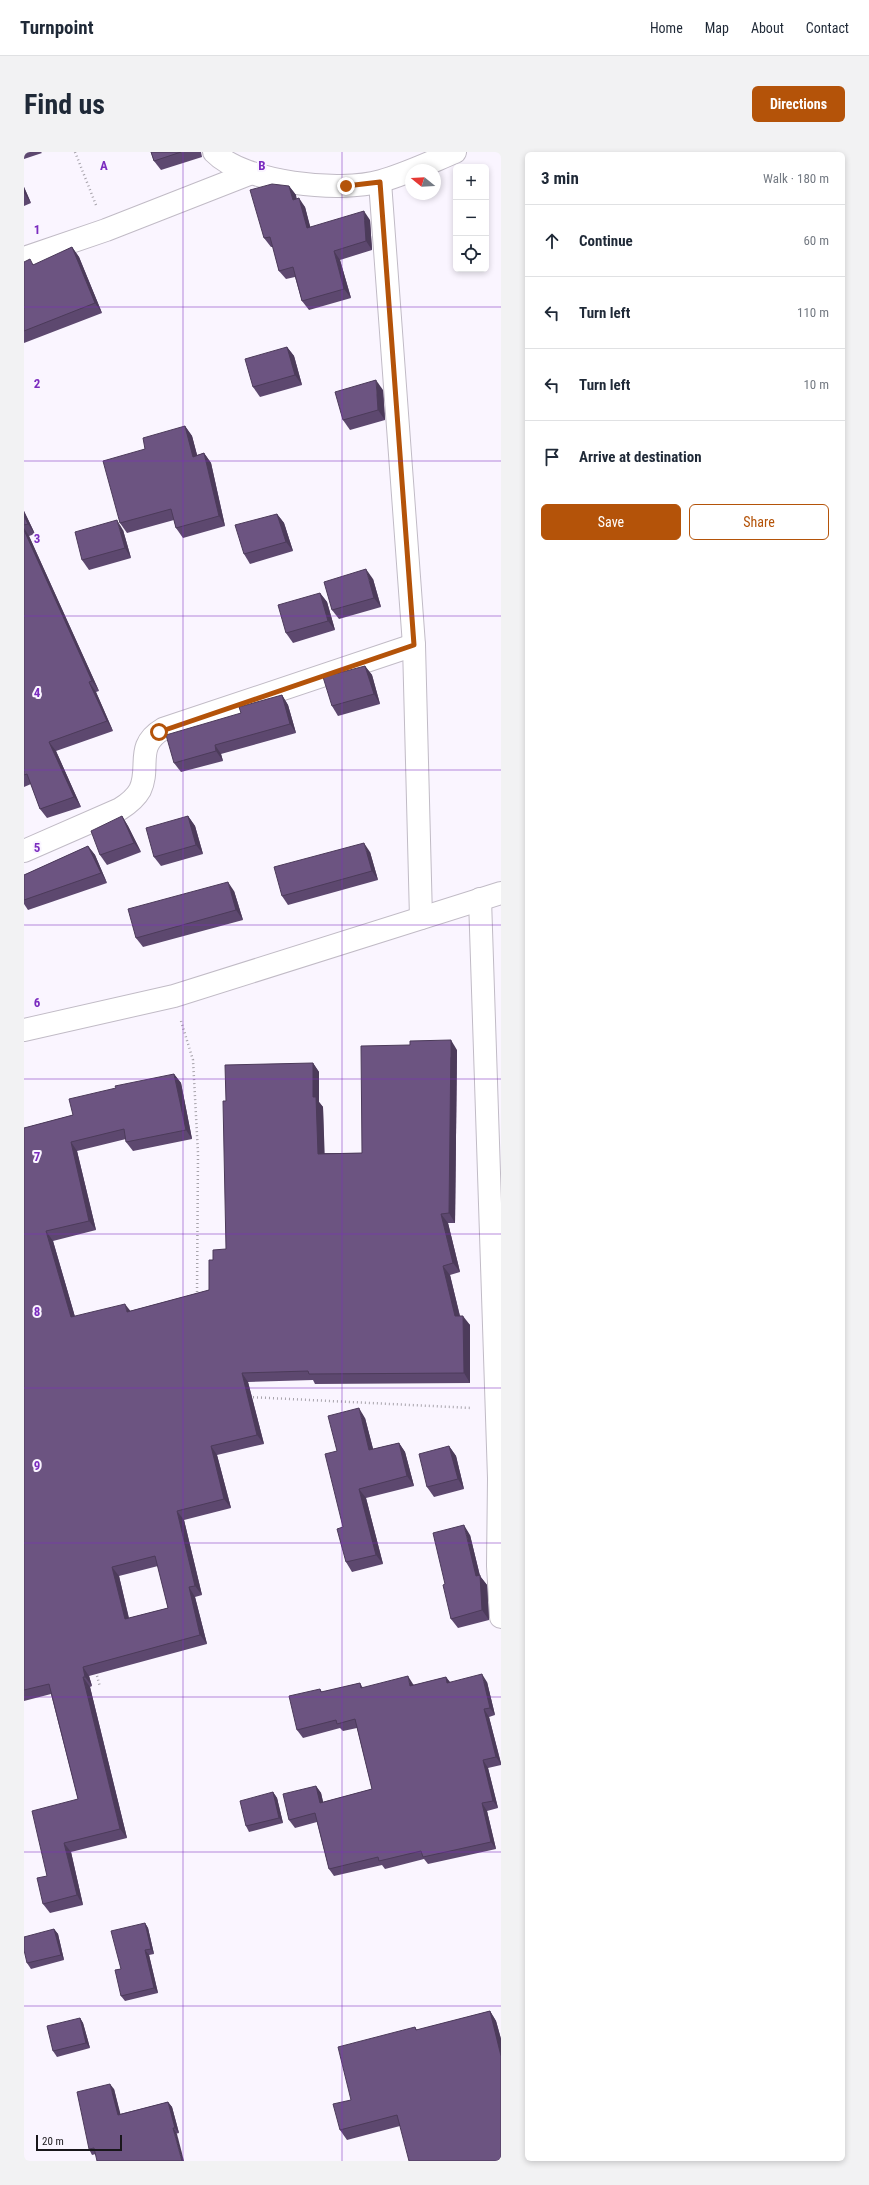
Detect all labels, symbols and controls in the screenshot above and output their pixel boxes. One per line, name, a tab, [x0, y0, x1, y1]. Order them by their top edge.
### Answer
text: Turnpoint	[20, 16, 94, 39]
text: Home	[650, 20, 683, 36]
text: Map	[705, 20, 729, 36]
text: About	[751, 20, 784, 36]
text: Contact	[806, 20, 849, 36]
button: Directions	[752, 86, 845, 122]
text: Find us	[24, 88, 105, 121]
text: A	[100, 158, 108, 173]
text: B	[258, 158, 266, 173]
north arrow	[405, 164, 441, 200]
map controls	[453, 164, 489, 272]
button: +	[453, 164, 489, 200]
text: 3 min	[541, 168, 579, 188]
text: Walk · 180 m	[763, 171, 829, 186]
route end	[337, 177, 355, 195]
button: −	[453, 200, 489, 236]
text: 1	[34, 222, 40, 237]
icon: ahead	[541, 230, 563, 252]
text: Continue	[579, 232, 633, 250]
text: 60 m	[803, 233, 829, 248]
button: locate	[453, 236, 489, 272]
icon: left	[541, 302, 563, 324]
text: Turn left	[579, 304, 630, 322]
text: 110 m	[797, 305, 829, 320]
icon: left	[541, 374, 563, 396]
text: 2	[34, 376, 41, 391]
text: Turn left	[579, 376, 630, 394]
text: 10 m	[803, 377, 829, 392]
icon: arrive	[541, 446, 563, 468]
text: Arrive at destination	[579, 448, 702, 466]
button: Save	[541, 504, 681, 540]
button: Share	[689, 504, 829, 540]
text: 3	[34, 531, 40, 546]
text: 4	[34, 685, 41, 700]
route start	[150, 723, 168, 741]
text: 5	[34, 840, 41, 855]
text: 6	[34, 995, 41, 1010]
text: 7	[34, 1149, 41, 1164]
text: 8	[34, 1304, 40, 1319]
text: 9	[34, 1458, 40, 1473]
scale bar	[36, 2133, 122, 2152]
text: 20 m	[42, 2135, 64, 2148]

